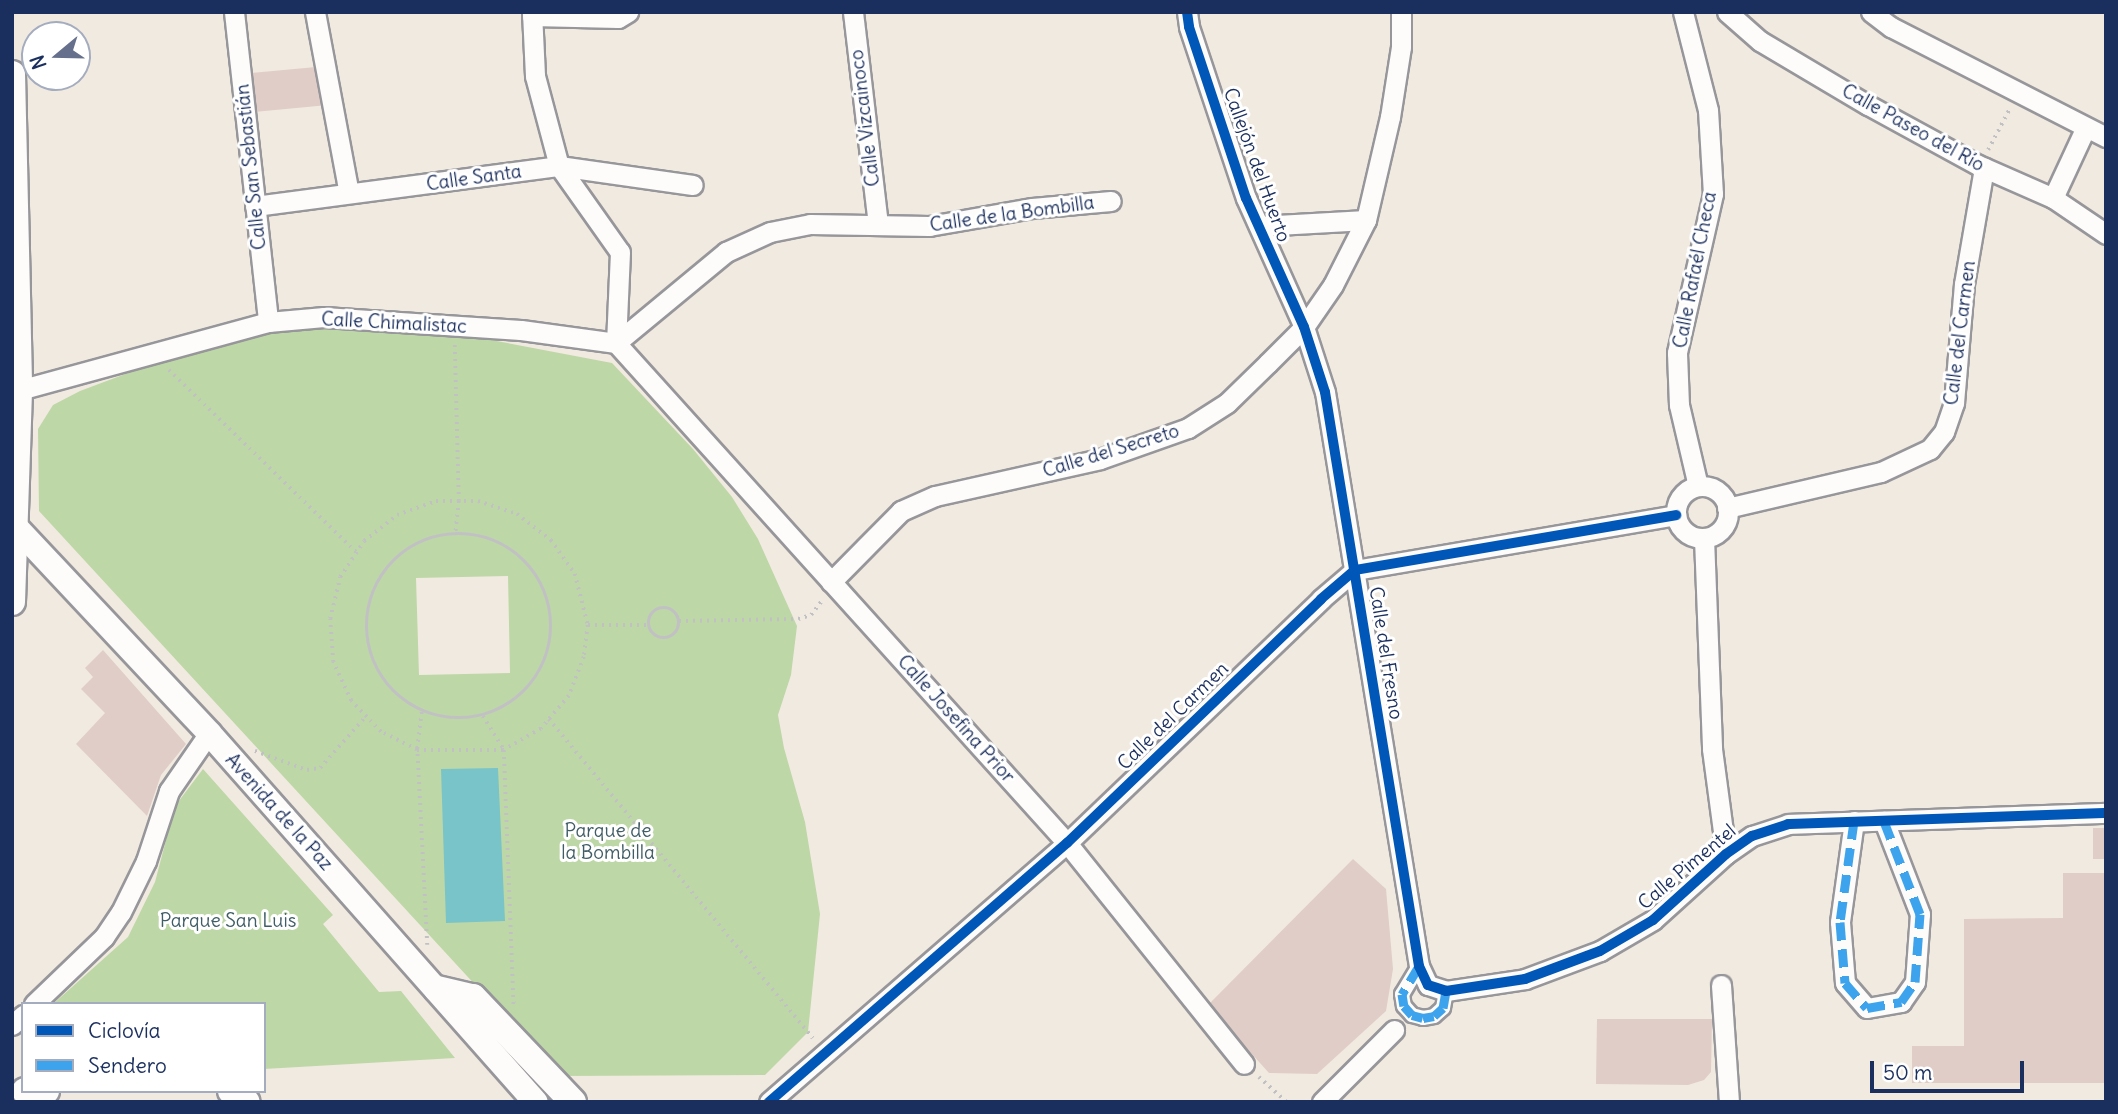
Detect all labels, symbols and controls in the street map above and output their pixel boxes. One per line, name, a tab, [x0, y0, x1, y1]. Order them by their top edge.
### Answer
north arrow	[21, 21, 91, 91]
street label: Calle Vizcainoco	[845, 48, 885, 188]
text: N	[25, 52, 52, 72]
street label: Calle Paseo del Río	[1838, 79, 1988, 177]
street label: Calle San Sebastián	[231, 83, 271, 251]
street label: Callejón del Huerto	[1219, 85, 1295, 245]
street label: Calle Santa	[425, 160, 523, 196]
street label: Calle Rafaél Checa	[1669, 190, 1721, 350]
street label: Calle de la Bombilla	[928, 191, 1096, 237]
street label: Calle del Carmen	[1940, 259, 1980, 407]
street label: Calle Chimalistac	[321, 308, 467, 338]
street label: Calle del Secreto	[1040, 419, 1182, 483]
street label: Calle del Fresno	[1364, 585, 1408, 721]
street label: Calle Josefina Prior	[893, 650, 1019, 788]
street label: Calle del Carmen	[1113, 657, 1233, 775]
street label: Avenida de la Paz	[220, 749, 338, 875]
park label: Parque de la Bombilla	[561, 820, 655, 864]
street label: Calle Pimentel	[1633, 820, 1741, 914]
park label: Parque San Luis	[160, 910, 296, 932]
legend	[21, 1002, 266, 1093]
text: Ciclovía	[88, 1017, 161, 1044]
scale bar	[1873, 1048, 2027, 1092]
text: Sendero	[88, 1052, 167, 1079]
text: 50 m	[1883, 1059, 1932, 1086]

